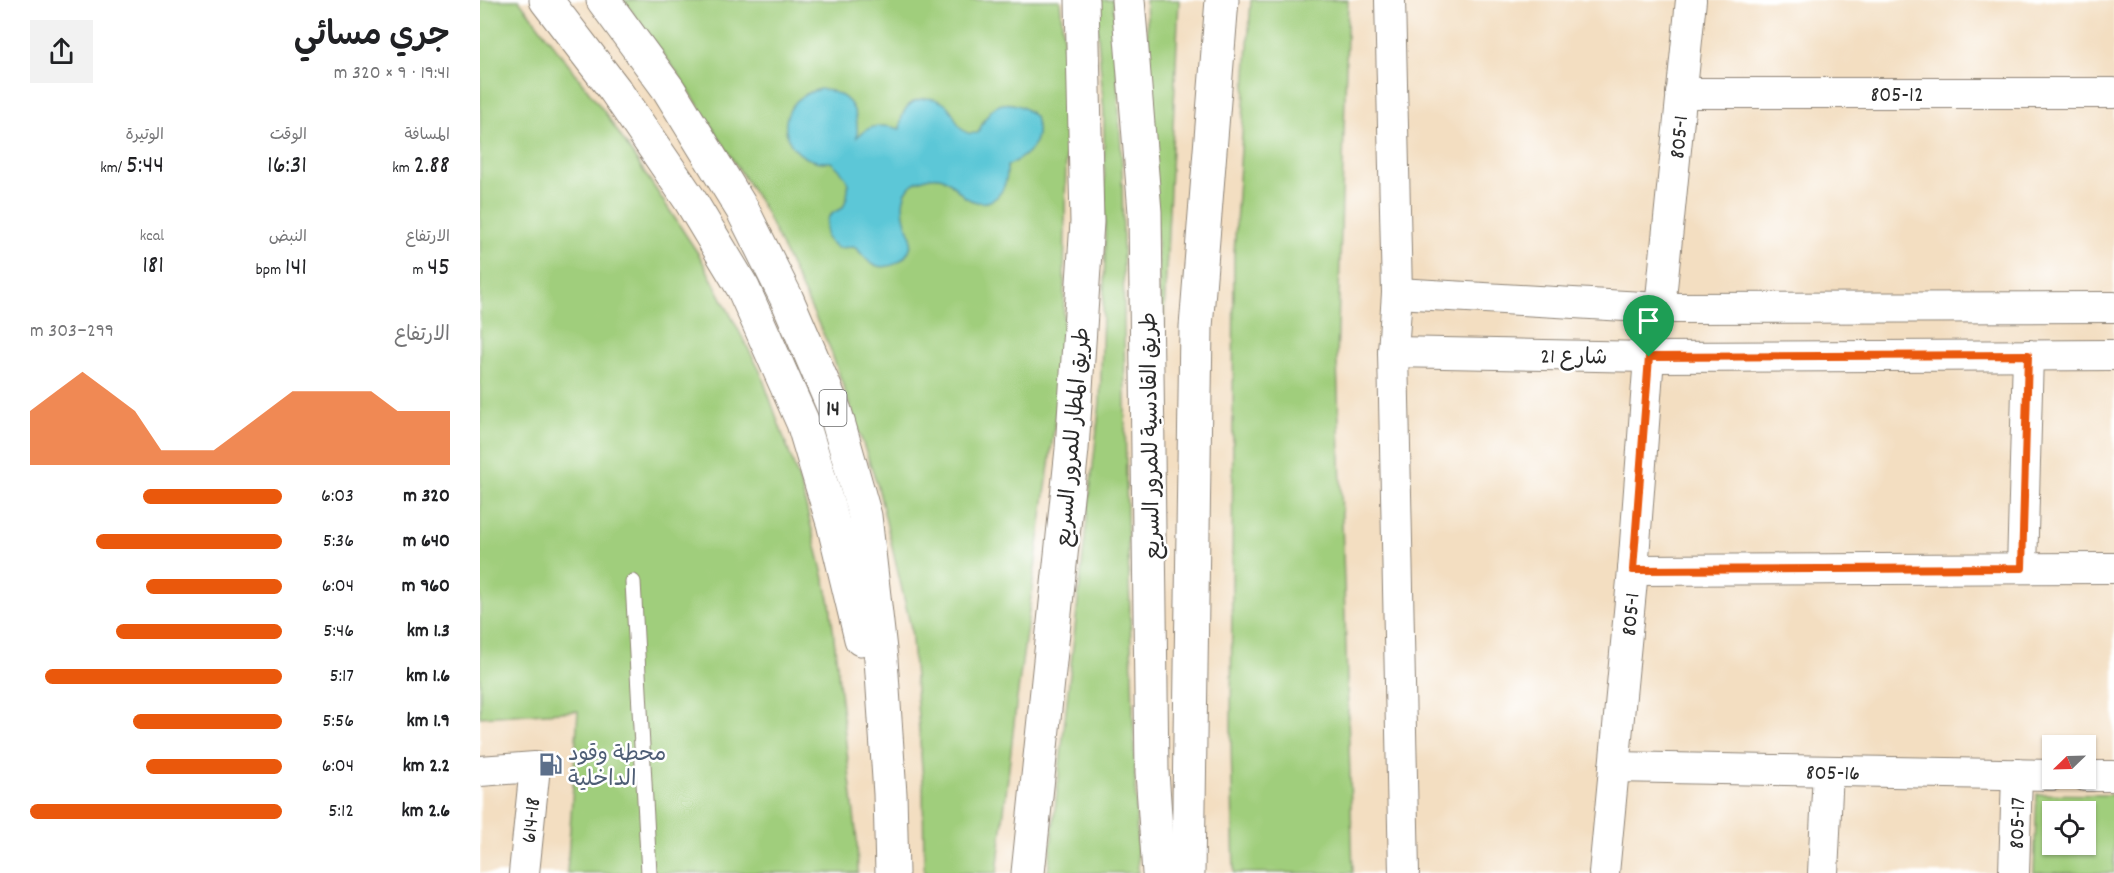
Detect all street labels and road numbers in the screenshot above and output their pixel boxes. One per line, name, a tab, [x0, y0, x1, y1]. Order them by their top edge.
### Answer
street label: 805-12	[1871, 81, 1924, 112]
street label: 805-1	[1663, 114, 1698, 160]
street label: طريق القادسية للمرور السريع	[1135, 312, 1170, 560]
street label: طريق المطار للمرور السريع	[1049, 326, 1100, 549]
street label: شارع 21	[1540, 342, 1608, 375]
road number: 14	[820, 390, 846, 426]
street label: 805-1	[1615, 591, 1650, 638]
street label: 805-16	[1806, 759, 1860, 790]
street label: 614-18	[515, 796, 550, 845]
street label: 805-17	[2003, 797, 2035, 849]

